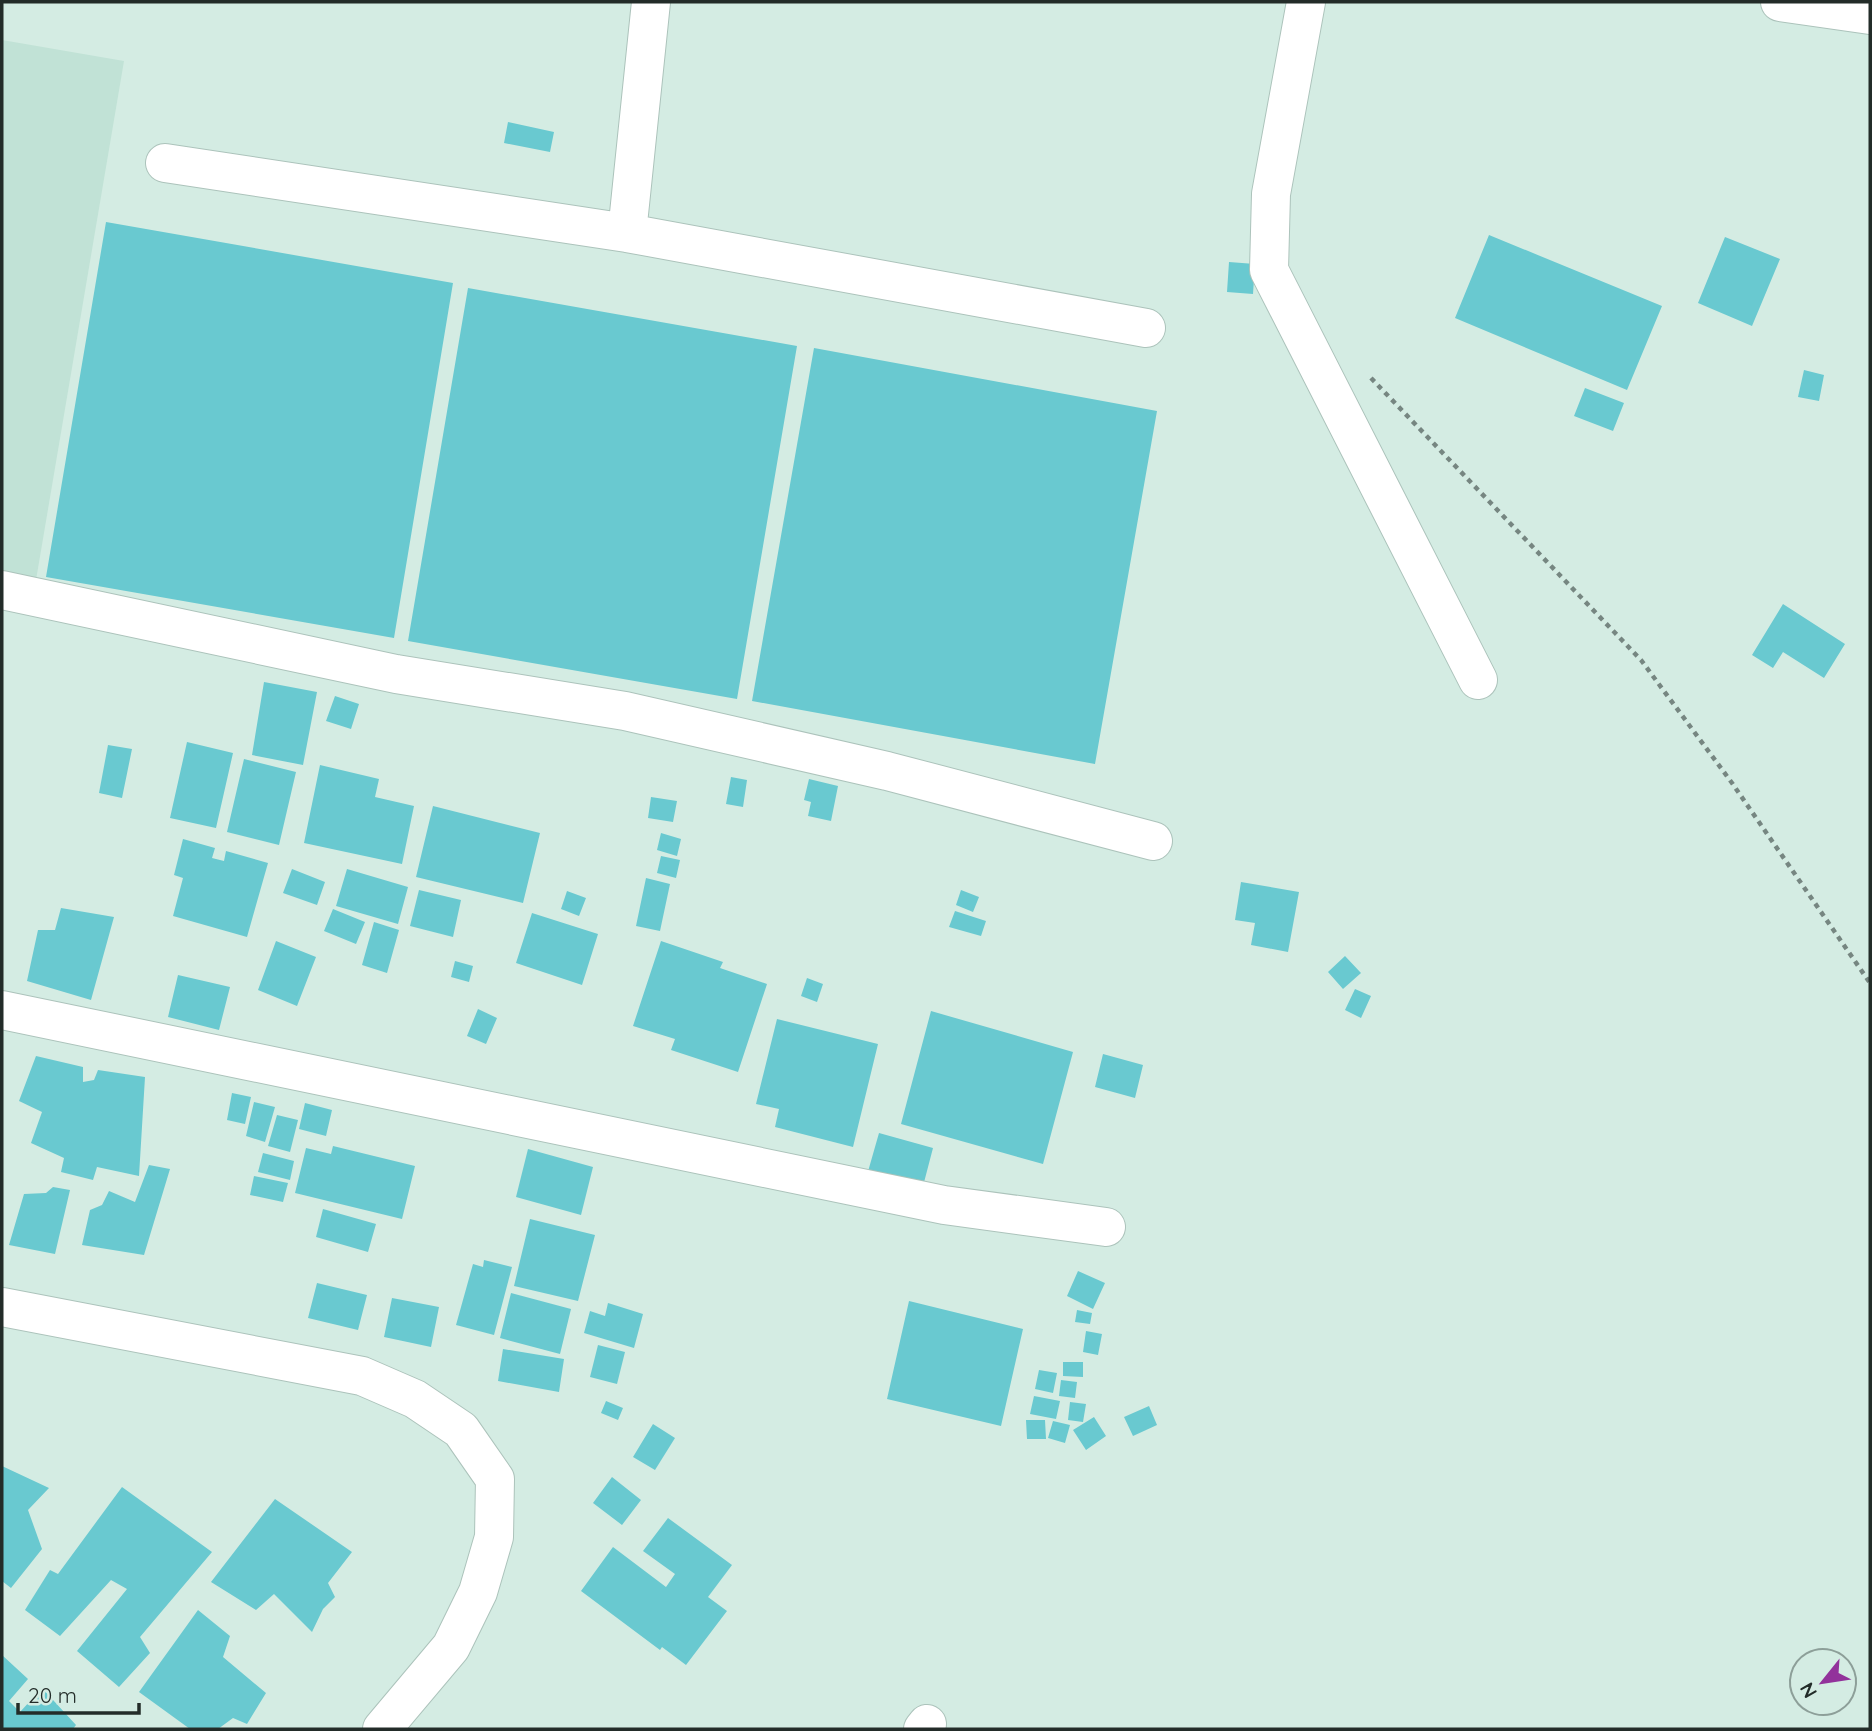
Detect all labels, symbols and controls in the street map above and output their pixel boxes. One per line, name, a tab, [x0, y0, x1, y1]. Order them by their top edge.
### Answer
north arrow	[1788, 1647, 1858, 1717]
scale bar	[18, 1672, 138, 1716]
text: N	[1794, 1678, 1822, 1703]
text: 20 m	[28, 1682, 77, 1708]

